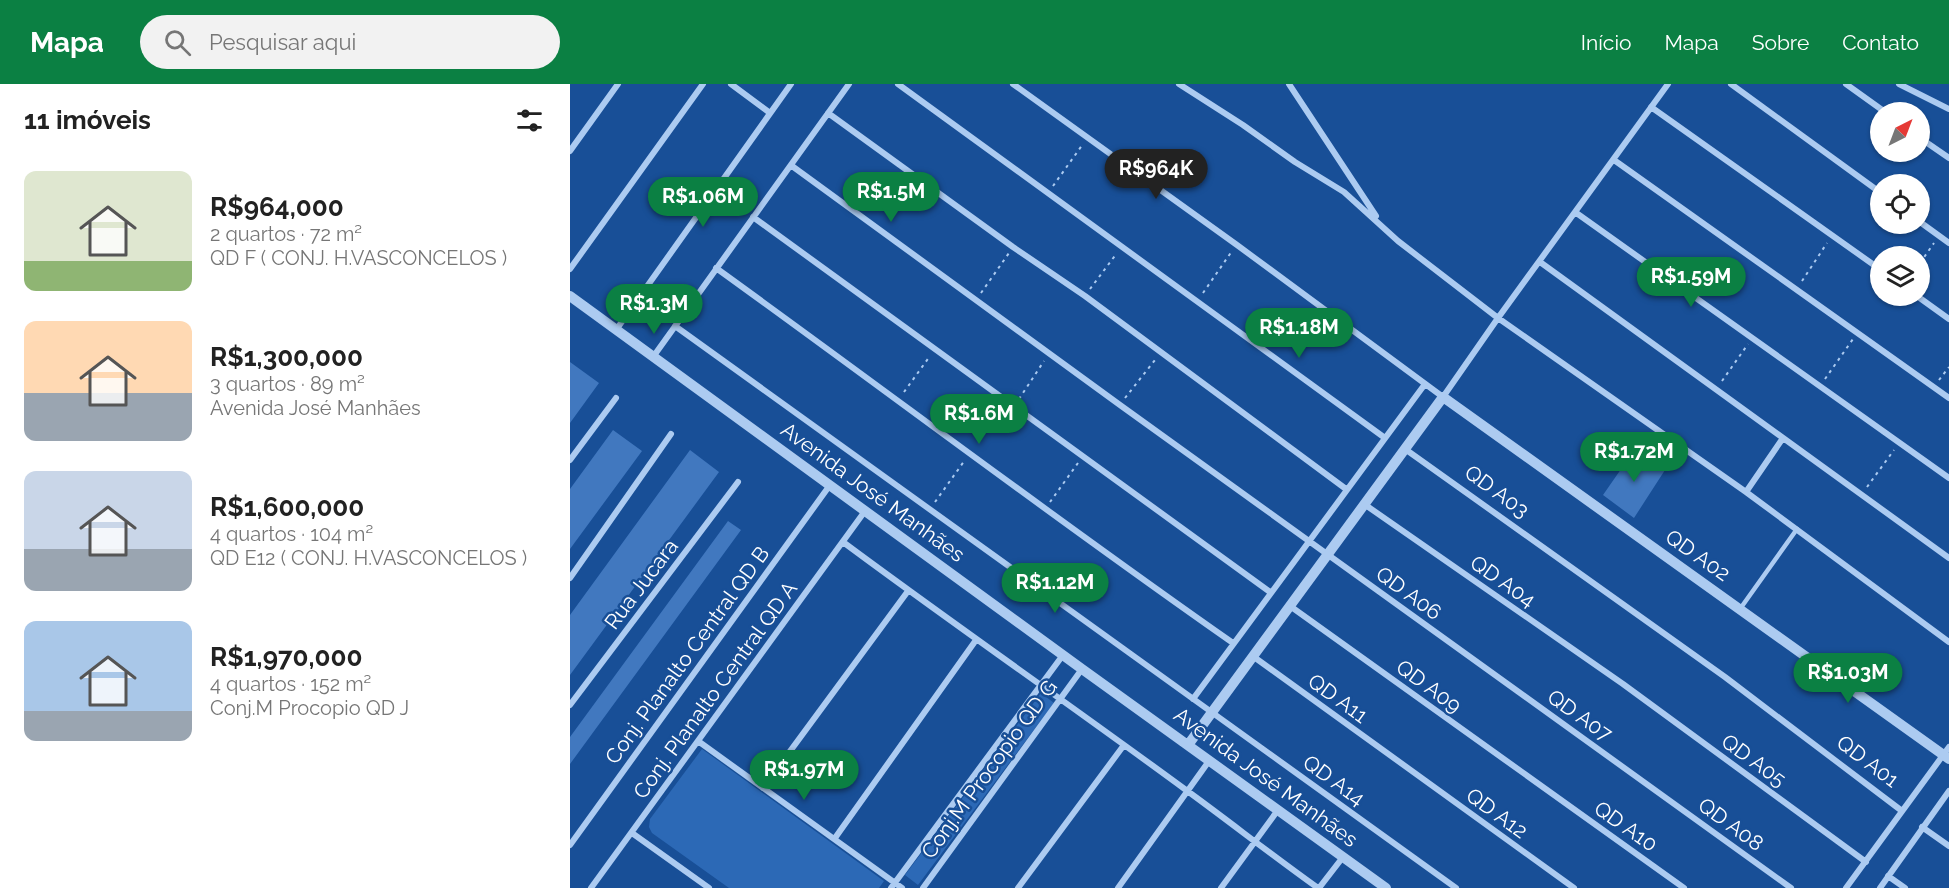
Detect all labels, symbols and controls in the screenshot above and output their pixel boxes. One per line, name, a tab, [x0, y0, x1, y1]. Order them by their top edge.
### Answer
search box	[140, 15, 560, 69]
text: Mapa	[30, 26, 104, 59]
icon: search	[161, 26, 194, 59]
text: Pesquisar aqui	[209, 29, 356, 55]
text: Início	[1581, 30, 1631, 55]
text: Mapa	[1664, 30, 1719, 55]
text: Sobre	[1752, 30, 1809, 55]
text: Contato	[1842, 30, 1919, 55]
north arrow	[1870, 102, 1930, 162]
map controls	[1870, 102, 1930, 306]
icon: filters	[513, 104, 546, 137]
text: 11 imóveis	[24, 105, 151, 135]
pin: R$964K	[1107, 149, 1205, 200]
text: R$964K	[1119, 156, 1193, 180]
pin: R$1.5M	[842, 172, 940, 223]
button: locate	[1870, 174, 1930, 234]
pin: R$1.06M	[648, 177, 758, 228]
text: R$1.5M	[857, 179, 925, 203]
text: R$1.06M	[662, 184, 744, 208]
text: R$964,000	[210, 192, 344, 222]
icon: home	[72, 195, 144, 267]
text: 2 quartos · 72 m²	[210, 222, 362, 246]
text: QD F ( CONJ. H.VASCONCELOS )	[210, 246, 507, 270]
button: layers	[1870, 246, 1930, 306]
pin: R$1.59M	[1636, 257, 1746, 308]
text: R$1.59M	[1651, 264, 1731, 288]
pin: R$1.3M	[605, 284, 703, 335]
text: R$1.3M	[620, 291, 688, 315]
pin: R$1.18M	[1244, 308, 1354, 359]
text: R$1.18M	[1259, 315, 1339, 339]
text: R$1,300,000	[210, 342, 363, 372]
icon: home	[72, 345, 144, 417]
text: 3 quartos · 89 m²	[210, 372, 365, 396]
pin: R$1.6M	[930, 394, 1028, 445]
text: Avenida José Manhães	[210, 396, 421, 420]
text: R$1.6M	[944, 401, 1014, 425]
street label: Avenida José Manhães	[776, 417, 970, 567]
pin: R$1.72M	[1579, 432, 1689, 483]
text: R$1.72M	[1594, 439, 1674, 463]
street label: QD A03	[1460, 459, 1534, 523]
text: R$1,600,000	[210, 492, 364, 522]
icon: home	[72, 495, 144, 567]
text: 4 quartos · 104 m²	[210, 522, 373, 546]
street label: QD A02	[1661, 524, 1735, 586]
street label: Rua Jucara	[599, 534, 683, 634]
street label: Conj. Planalto Central QD B	[600, 541, 774, 769]
text: QD E12 ( CONJ. H.VASCONCELOS )	[210, 546, 527, 570]
street label: QD A04	[1466, 550, 1540, 612]
street label: QD A06	[1371, 561, 1447, 625]
pin: R$1.12M	[1000, 563, 1110, 614]
text: R$1.12M	[1016, 570, 1094, 594]
street label: Conj. Planalto Central QD A	[628, 577, 802, 803]
text: R$1,970,000	[210, 642, 362, 672]
icon: home	[72, 645, 144, 717]
pin: R$1.03M	[1793, 653, 1903, 704]
street label: QD A09	[1392, 654, 1466, 718]
text: R$1.03M	[1807, 660, 1889, 684]
street label: QD A11	[1303, 668, 1373, 728]
text: 4 quartos · 152 m²	[210, 672, 371, 696]
street label: Conj.M Procopio QD G	[916, 675, 1062, 863]
street label: QD A07	[1543, 684, 1618, 747]
text: Conj.M Procopio QD J	[210, 696, 409, 720]
street label: Avenida José Manhães	[1169, 702, 1363, 852]
street label: QD A05	[1717, 728, 1791, 792]
street label: QD A01	[1832, 730, 1904, 792]
street label: QD A14	[1298, 749, 1370, 811]
pin: R$1.97M	[749, 750, 859, 801]
text: R$1.97M	[764, 757, 844, 781]
street label: QD A12	[1462, 782, 1532, 844]
street label: QD A08	[1693, 792, 1769, 856]
street label: QD A10	[1590, 795, 1662, 857]

